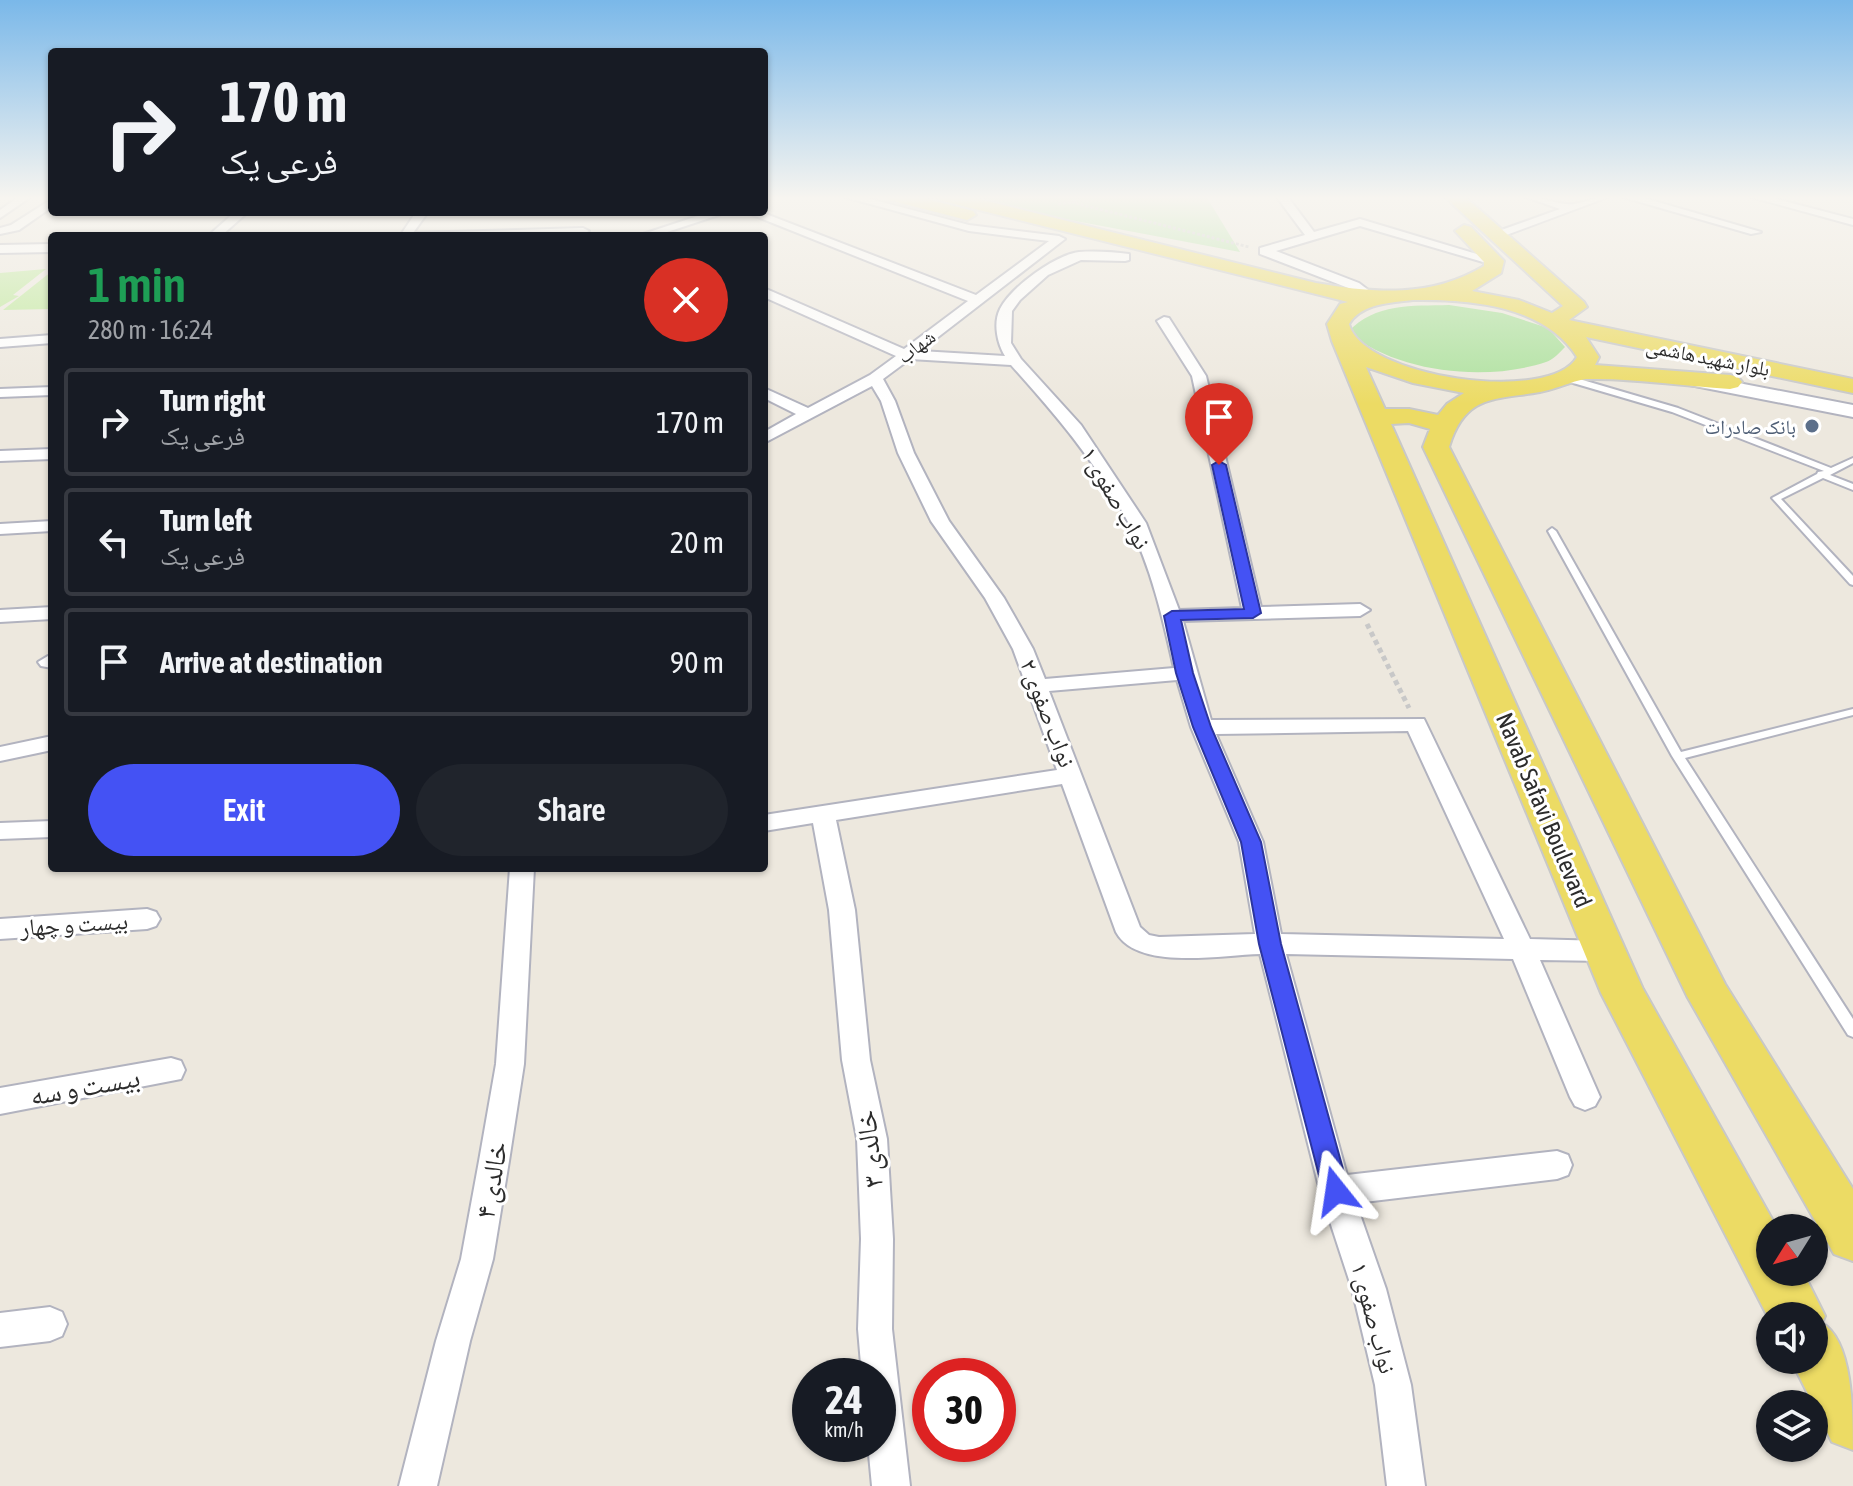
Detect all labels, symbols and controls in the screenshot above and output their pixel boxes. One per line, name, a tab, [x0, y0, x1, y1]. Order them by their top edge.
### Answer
text: 170 m	[220, 70, 347, 134]
icon: right	[88, 80, 192, 184]
text: فرعی یک	[220, 140, 338, 182]
text: 1 min	[88, 257, 186, 312]
button: close	[644, 258, 728, 342]
text: 280 m · 16:24	[88, 315, 213, 345]
street label: شهاب	[893, 324, 940, 368]
street label: بلوار شهید هاشمی	[1644, 334, 1772, 381]
text: Turn right	[160, 383, 266, 417]
pin	[1185, 383, 1253, 465]
icon: arrive	[1197, 395, 1241, 439]
icon: right	[92, 400, 136, 444]
text: 170 m	[656, 405, 724, 439]
place label: بانک صادرات	[1705, 415, 1796, 438]
marker: بانک صادرات	[1803, 417, 1821, 435]
text: فرعی یک	[160, 421, 245, 451]
street label: نواب صفوی ۱	[1075, 442, 1156, 554]
text: Turn left	[160, 503, 252, 537]
icon: left	[92, 520, 136, 564]
text: 20 m	[670, 525, 724, 559]
text: فرعی یک	[160, 541, 245, 571]
icon: arrive	[92, 640, 136, 684]
text: Arrive at destination	[160, 645, 382, 679]
text: 90 m	[670, 645, 724, 679]
street label: نواب صفوی ۲	[1014, 655, 1081, 771]
street label: Navab Safavi Boulevard	[1491, 709, 1597, 911]
button: Exit	[88, 764, 400, 856]
button: Share	[416, 764, 728, 856]
street label: بیست و چهار	[18, 907, 129, 942]
street label: بیست و سه	[28, 1061, 143, 1112]
street label: خالدی ۳	[849, 1109, 890, 1189]
street label: خالدی ۴	[468, 1139, 514, 1221]
position arrow	[1294, 1149, 1378, 1233]
north arrow	[1756, 1214, 1828, 1286]
map controls	[1756, 1214, 1828, 1462]
street label: نواب صفوی ۱	[1345, 1260, 1402, 1377]
button: sound	[1756, 1302, 1828, 1374]
speed limit sign: 30	[912, 1358, 1016, 1462]
text: 24	[825, 1377, 863, 1422]
button: layers	[1756, 1390, 1828, 1462]
text: km/h	[824, 1418, 864, 1441]

